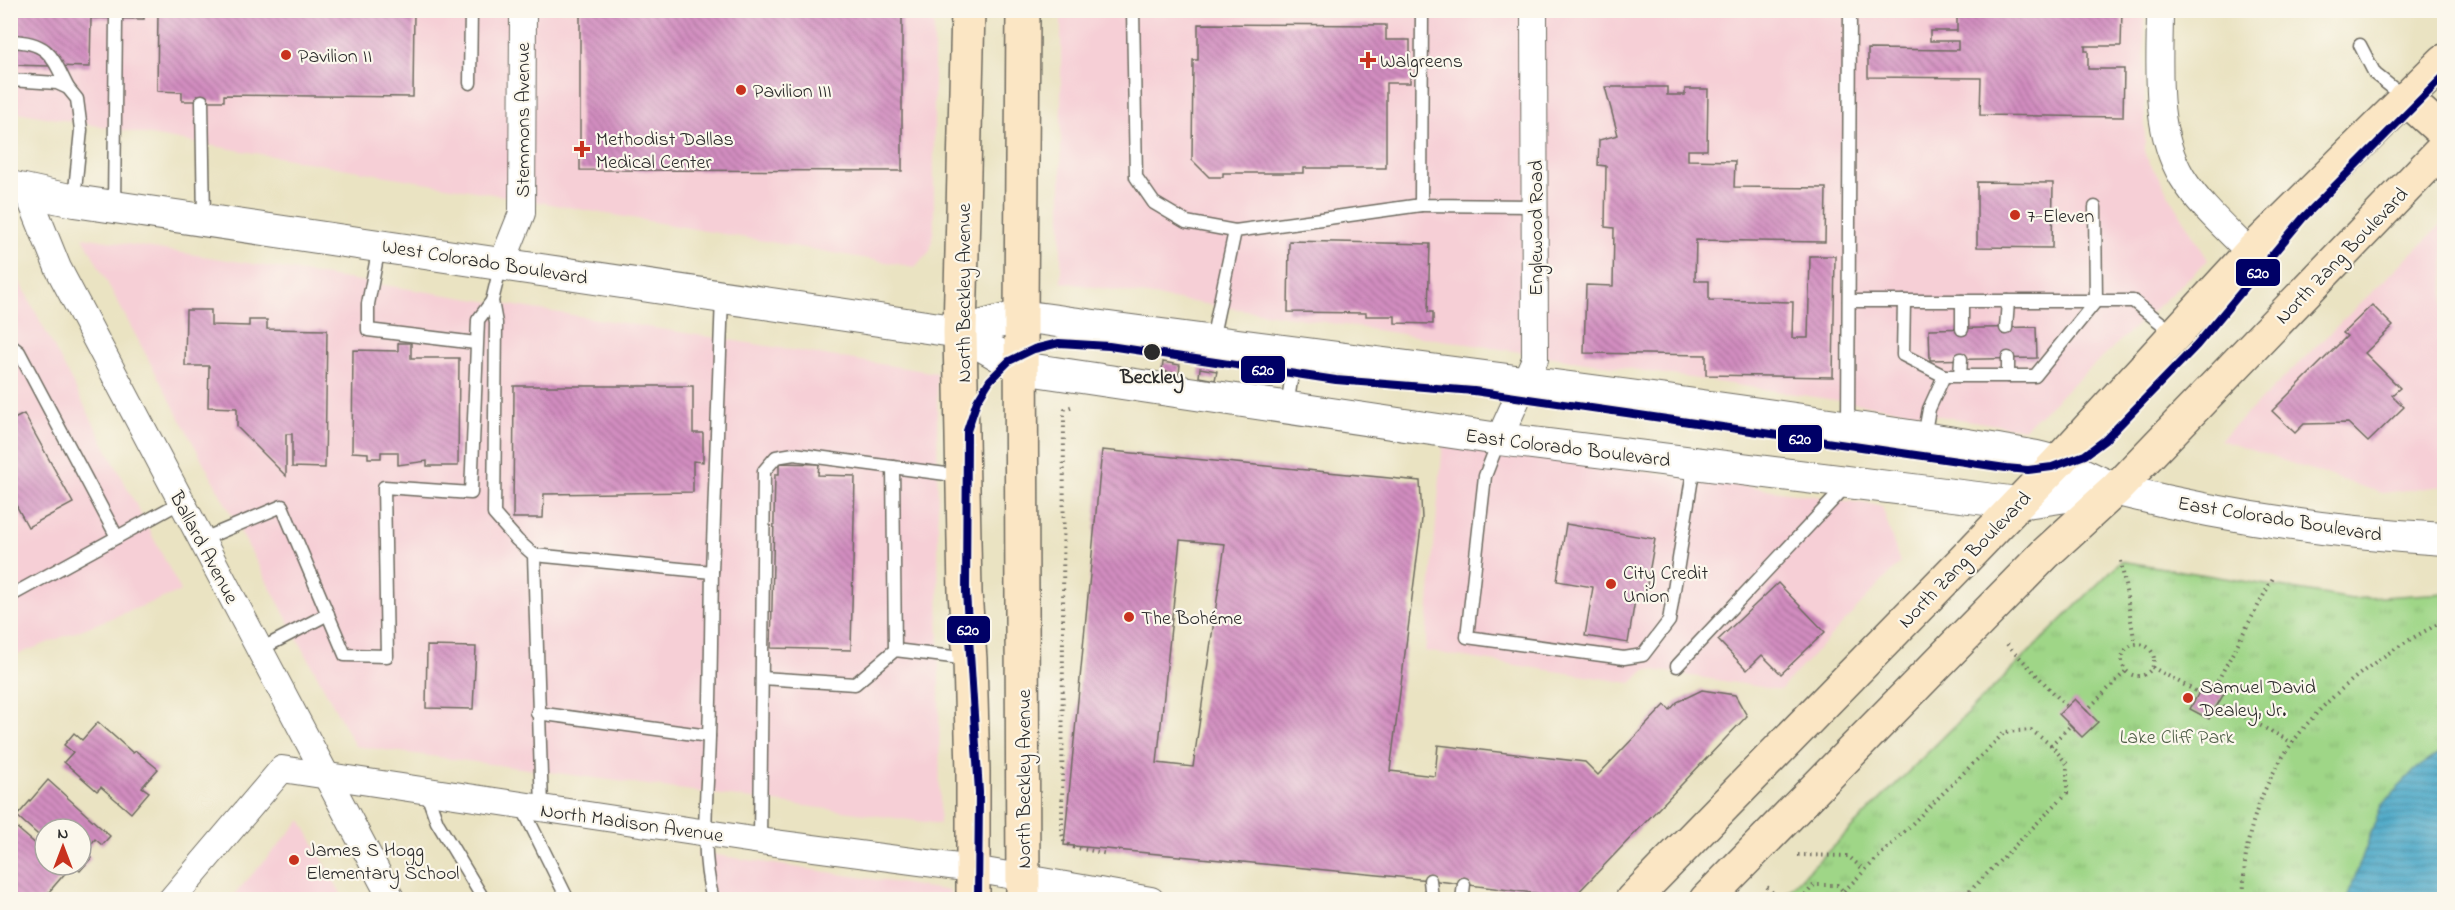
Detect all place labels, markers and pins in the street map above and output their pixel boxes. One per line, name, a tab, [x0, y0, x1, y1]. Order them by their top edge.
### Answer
place label: Pavilion II	[298, 43, 372, 72]
marker: Pavilion II	[279, 48, 293, 62]
place label: Walgreens	[1380, 48, 1463, 78]
marker: Walgreens	[1361, 53, 1375, 67]
place label: Pavilion III	[753, 78, 832, 107]
marker: Pavilion III	[734, 83, 748, 97]
place label: Methodist Dallas Medical Center	[596, 126, 734, 178]
marker: Methodist Dallas Medical Center	[573, 140, 591, 158]
place label: 7-Eleven	[2027, 203, 2094, 232]
marker: 7-Eleven	[2008, 208, 2022, 222]
marker: Beckley	[1142, 342, 1162, 362]
place label: Beckley	[1119, 364, 1184, 394]
place label: City Credit Union	[1623, 560, 1708, 612]
marker: City Credit Union	[1604, 577, 1618, 591]
place label: The Bohéme	[1141, 605, 1242, 634]
marker: The Bohéme	[1122, 610, 1136, 624]
place label: Samuel David Dealey, Jr.	[2199, 674, 2316, 726]
marker: Samuel David Dealey, Jr.	[2181, 691, 2195, 705]
place label: James S Hogg Elementary School	[306, 837, 459, 889]
marker: James S Hogg Elementary School	[287, 853, 301, 867]

